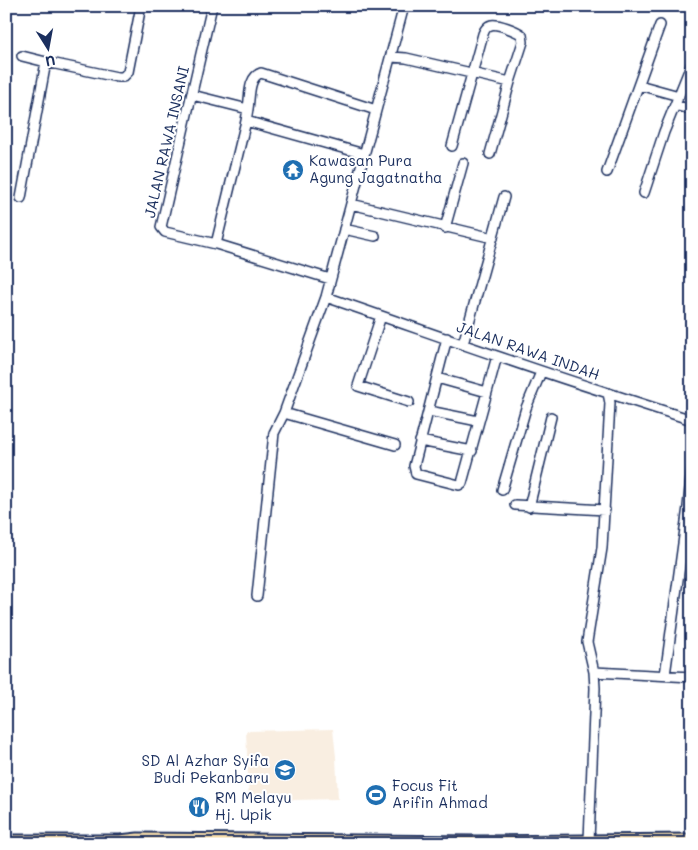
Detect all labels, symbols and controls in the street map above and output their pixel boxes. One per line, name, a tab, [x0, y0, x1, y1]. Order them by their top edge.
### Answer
north arrow	[22, 22, 72, 72]
text: U	[44, 51, 57, 72]
street label: JALAN RAWA INSANI	[139, 63, 193, 220]
place label: Kawasan Pura Agung Jagatnatha	[309, 150, 442, 187]
temple icon: Kawasan Pura Agung Jagatnatha	[281, 158, 305, 182]
street label: JALAN RAWA INDAH	[454, 316, 603, 384]
place label: SD Al Azhar Syifa Budi Pekanbaru	[142, 750, 269, 787]
school or university icon: SD Al Azhar Syifa Budi Pekanbaru	[273, 758, 297, 782]
place label: Focus Fit Arifin Ahmad	[392, 775, 488, 812]
sports icon: Focus Fit Arifin Ahmad	[364, 783, 388, 807]
place label: RM Melayu Hj. Upik	[215, 787, 292, 824]
restaurant icon: RM Melayu Hj. Upik	[187, 795, 211, 819]

